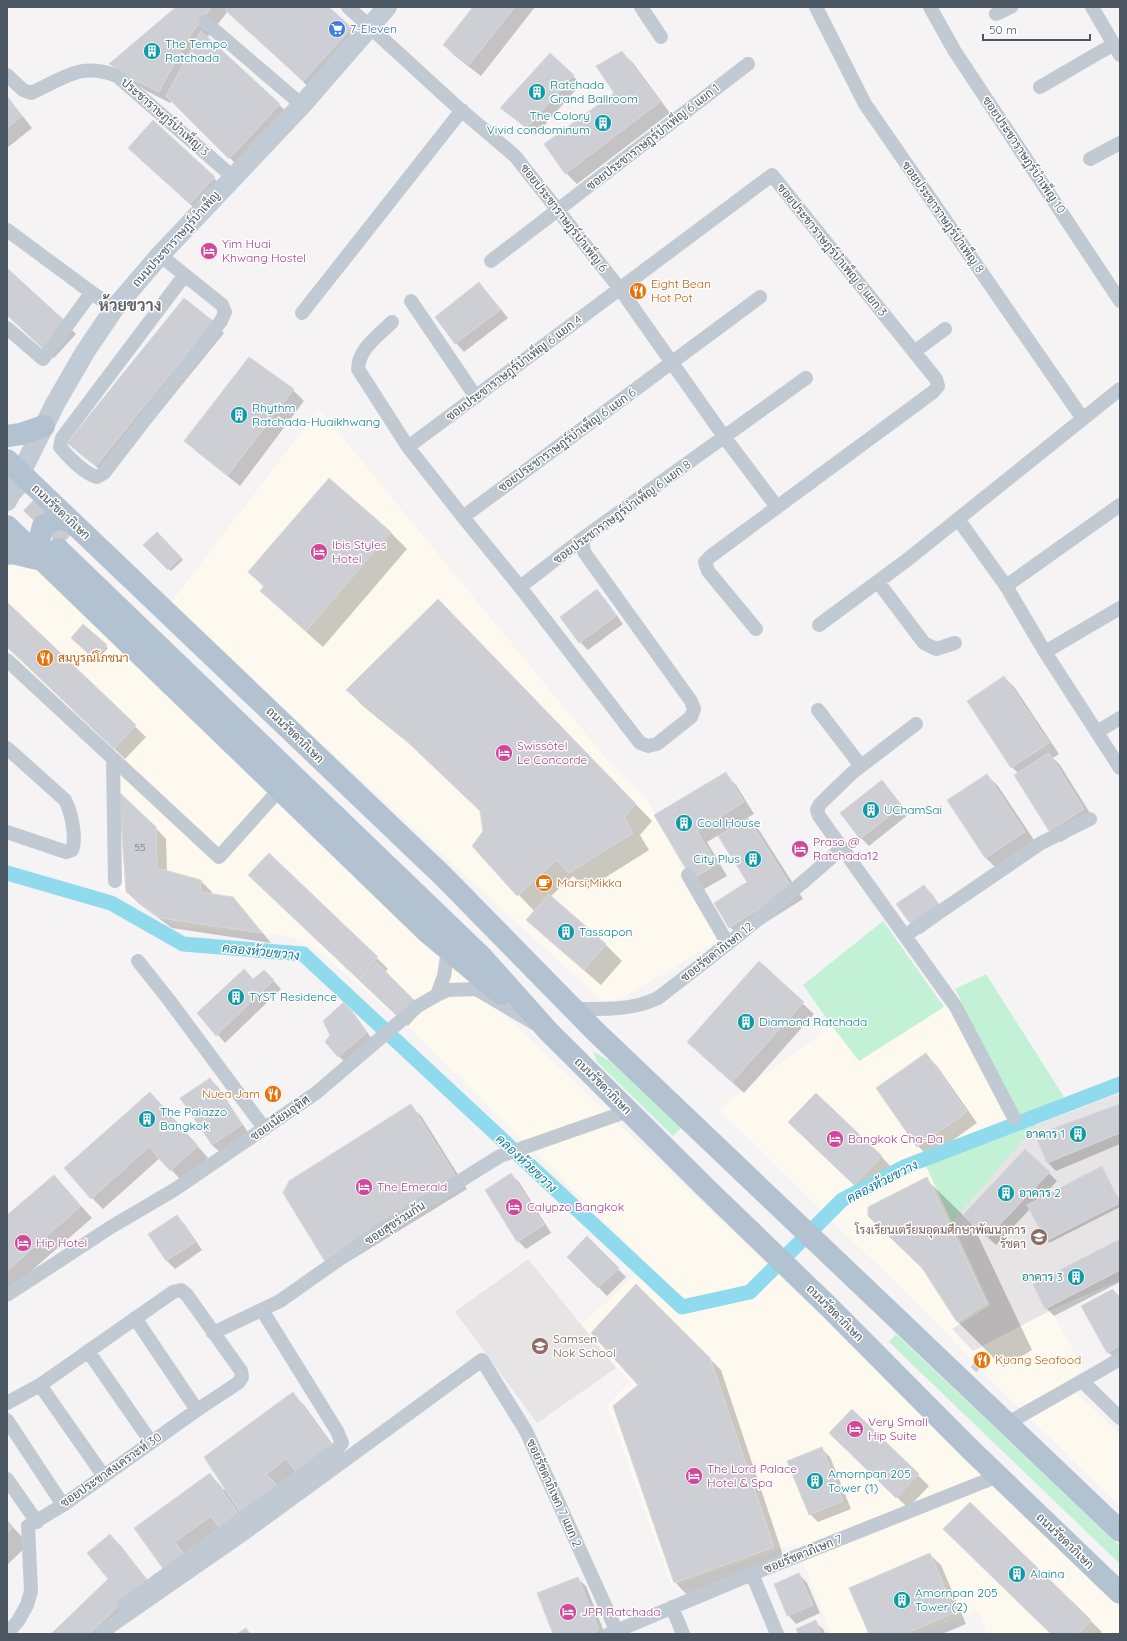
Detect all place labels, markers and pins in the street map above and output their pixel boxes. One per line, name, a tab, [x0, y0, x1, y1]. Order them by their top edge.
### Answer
supermarket icon: 7-Eleven	[327, 19, 347, 39]
place label: 7-Eleven	[350, 21, 397, 36]
place label: The Tempo Ratchada	[165, 36, 227, 65]
building icon: The Tempo Ratchada	[142, 41, 162, 61]
place label: Ratchada Grand Ballroom	[550, 77, 638, 106]
building icon: Ratchada Grand Ballroom	[527, 82, 547, 102]
place label: The Colory Vivid condominum	[487, 108, 590, 137]
building icon: The Colory Vivid condominum	[593, 113, 613, 133]
place label: Yim Huai Khwang Hostel	[222, 236, 306, 265]
hotel icon: Yim Huai Khwang Hostel	[199, 241, 219, 261]
place label: Eight Bean Hot Pot	[651, 276, 711, 305]
restaurant icon: Eight Bean Hot Pot	[628, 281, 648, 301]
place label: Rhythm Ratchada-Huaikhwang	[252, 400, 380, 429]
building icon: Rhythm Ratchada-Huaikhwang	[229, 405, 249, 425]
place label: Ibis Styles Hotel	[332, 537, 387, 566]
hotel icon: Ibis Styles Hotel	[309, 542, 329, 562]
restaurant icon: สมบูรณ์โภชนา	[35, 648, 55, 668]
place label: สมบูรณ์โภชนา	[58, 650, 129, 666]
place label: Swissôtel Le Concorde	[517, 738, 588, 767]
hotel icon: Swissôtel Le Concorde	[494, 743, 514, 763]
building icon: UChamSai	[861, 800, 881, 820]
place label: UChamSai	[884, 802, 942, 817]
building icon: Cool House	[674, 813, 694, 833]
place label: Cool House	[697, 815, 761, 830]
place label: Praso @ Ratchada12	[813, 834, 879, 863]
hotel icon: Praso @ Ratchada12	[790, 839, 810, 859]
building icon: City Plus	[743, 849, 763, 869]
place label: City Plus	[693, 851, 740, 866]
cafe icon: Marsi;Mikka	[534, 873, 554, 893]
place label: Marsi;Mikka	[557, 875, 622, 890]
building icon: Tassapon	[556, 922, 576, 942]
place label: Tassapon	[579, 924, 632, 939]
building icon: TYST Residence	[226, 987, 246, 1007]
place label: TYST Residence	[249, 989, 337, 1004]
building icon: Diamond Ratchada	[736, 1012, 756, 1032]
place label: Diamond Ratchada	[759, 1014, 867, 1029]
restaurant icon: Nuea Jam	[263, 1084, 283, 1104]
place label: Nuea Jam	[202, 1086, 260, 1101]
place label: The Palazzo Bangkok	[160, 1104, 227, 1133]
building icon: The Palazzo Bangkok	[137, 1109, 157, 1129]
building icon: อาคาร 1	[1068, 1124, 1088, 1144]
place label: อาคาร 1	[1026, 1126, 1065, 1141]
hotel icon: Bangkok Cha-Da	[825, 1129, 845, 1149]
place label: Bangkok Cha-Da	[848, 1131, 943, 1146]
hotel icon: The Emerald	[354, 1177, 374, 1197]
place label: The Emerald	[377, 1179, 447, 1194]
building icon: อาคาร 2	[996, 1183, 1016, 1203]
place label: อาคาร 2	[1019, 1185, 1061, 1200]
hotel icon: Calypzo Bangkok	[504, 1197, 524, 1217]
place label: Calypzo Bangkok	[527, 1199, 624, 1214]
place label: โรงเรียนเตรียมอุดมศึกษาพัฒนาการ รัชดา	[854, 1222, 1026, 1251]
school or university icon: โรงเรียนเตรียมอุดมศึกษาพัฒนาการ รัชดา	[1029, 1227, 1049, 1247]
hotel icon: Hip Hotel	[13, 1233, 33, 1253]
place label: Hip Hotel	[36, 1235, 87, 1250]
building icon: อาคาร 3	[1066, 1267, 1086, 1287]
place label: อาคาร 3	[1022, 1269, 1063, 1284]
place label: Samsen Nok School	[553, 1331, 616, 1360]
school or university icon: Samsen Nok School	[530, 1336, 550, 1356]
restaurant icon: Kuang Seafood	[972, 1350, 992, 1370]
place label: Kuang Seafood	[995, 1352, 1081, 1367]
place label: Very Small Hip Suite	[868, 1414, 928, 1443]
hotel icon: Very Small Hip Suite	[845, 1419, 865, 1439]
place label: The Lord Palace Hotel & Spa	[707, 1461, 797, 1490]
hotel icon: The Lord Palace Hotel & Spa	[684, 1466, 704, 1486]
place label: Amornpan 205 Tower (1)	[828, 1466, 911, 1495]
building icon: Amornpan 205 Tower (1)	[805, 1471, 825, 1491]
building icon: Alaina	[1007, 1564, 1027, 1584]
place label: Alaina	[1030, 1566, 1065, 1581]
place label: Amornpan 205 Tower (2)	[915, 1585, 998, 1614]
building icon: Amornpan 205 Tower (2)	[892, 1590, 912, 1610]
hotel icon: JPR Ratchada	[558, 1602, 578, 1622]
place label: JPR Ratchada	[581, 1604, 661, 1619]

